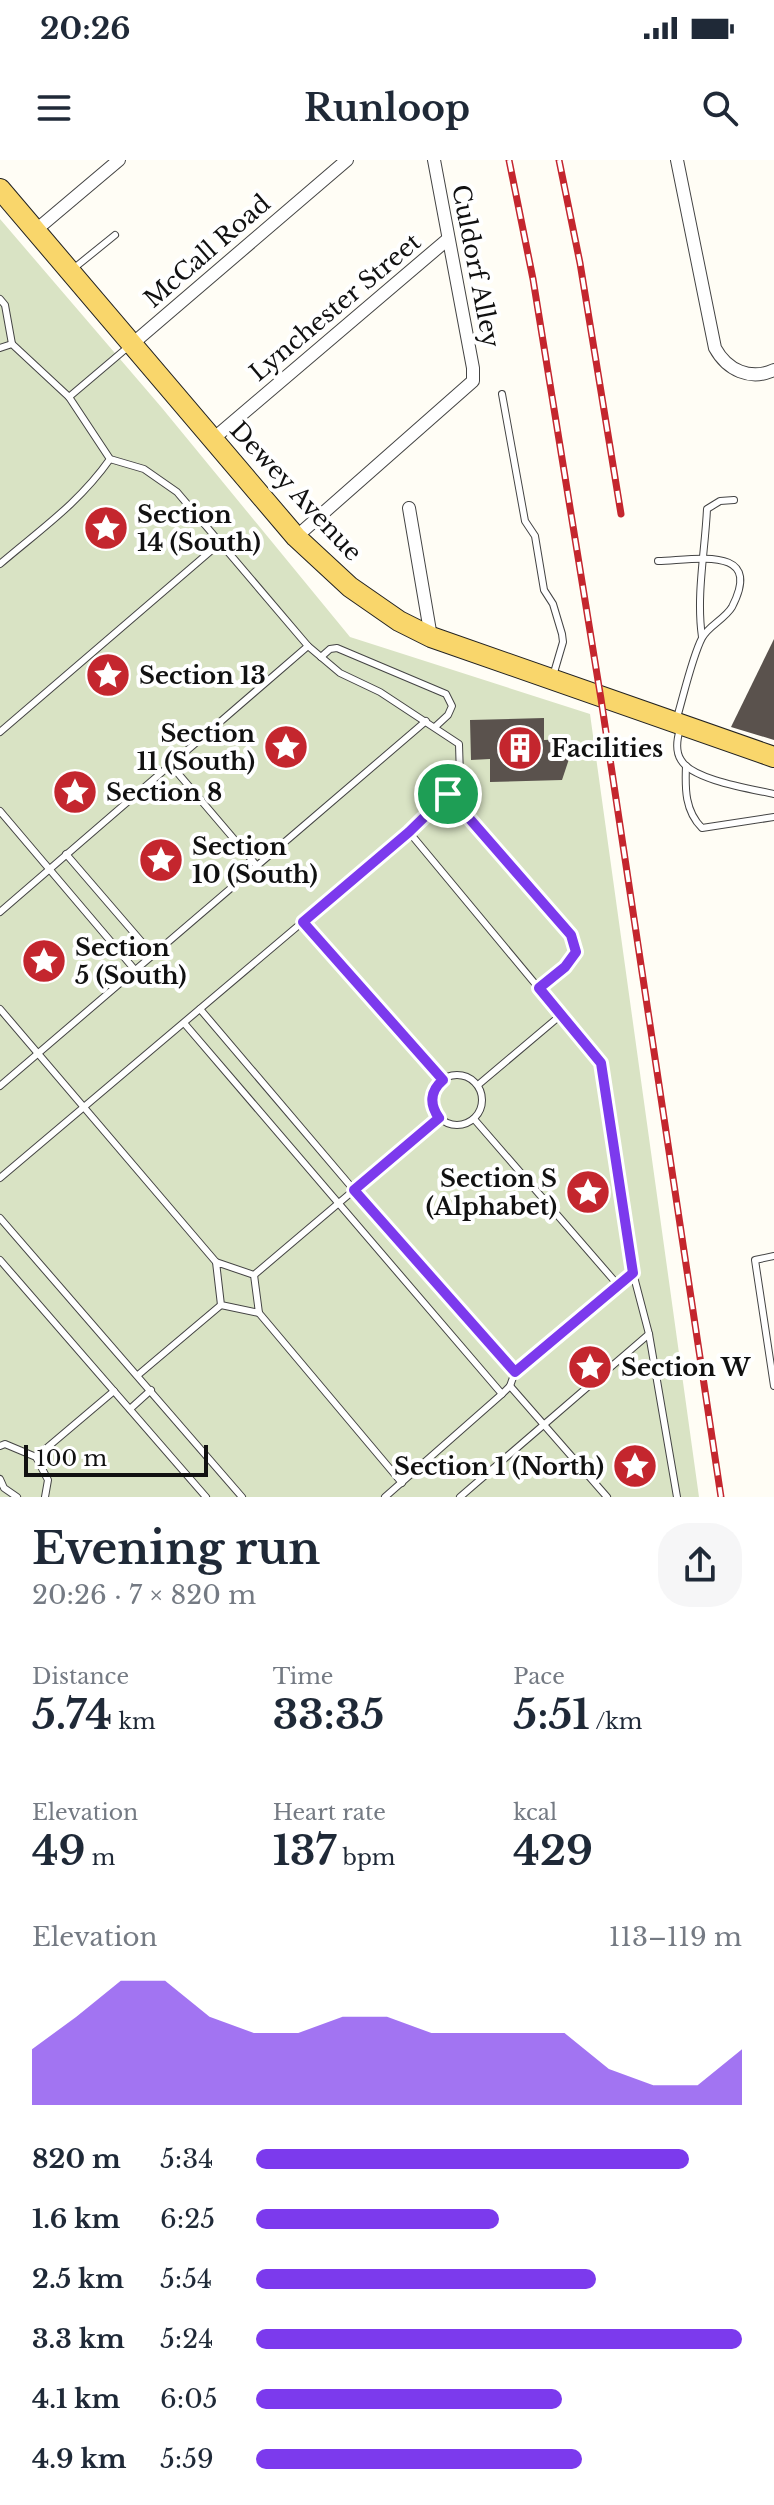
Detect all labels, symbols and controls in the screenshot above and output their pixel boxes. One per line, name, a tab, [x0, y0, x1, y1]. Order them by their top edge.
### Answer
text: 20:26	[40, 10, 130, 47]
icon: menu	[32, 86, 76, 130]
text: Runloop	[304, 86, 470, 131]
icon: search	[698, 86, 742, 130]
street label: Culdorf Alley	[446, 182, 506, 350]
street label: McCall Road	[138, 188, 276, 314]
street label: Lynchester Street	[244, 227, 426, 387]
street label: Dewey Avenue	[224, 415, 368, 567]
place label: Section 14 (South)	[137, 500, 261, 557]
place icon: Section 14 (South)	[82, 504, 130, 552]
place icon: Section 13	[84, 651, 132, 699]
place label: Section 13	[139, 661, 266, 690]
place label: Section 11 (South)	[137, 719, 256, 776]
place icon: Section 11 (South)	[262, 723, 310, 771]
building icon: Facilities	[496, 724, 544, 772]
place label: Facilities	[551, 734, 663, 763]
pin	[414, 760, 482, 828]
place icon: Section 8	[51, 768, 99, 816]
icon: arrive	[426, 772, 470, 816]
place label: Section 8	[106, 778, 222, 807]
place label: Section 10 (South)	[192, 832, 318, 889]
place icon: Section 10 (South)	[137, 836, 185, 884]
place label: Section 5 (South)	[75, 933, 187, 990]
place icon: Section 5 (South)	[20, 937, 68, 985]
place label: Section S (Alphabet)	[426, 1164, 557, 1221]
place icon: Section S (Alphabet)	[564, 1168, 612, 1216]
place icon: Section W	[566, 1343, 614, 1391]
place label: Section W	[621, 1353, 751, 1382]
scale bar	[24, 1441, 208, 1477]
place icon: Section 1 (North)	[611, 1442, 659, 1490]
text: 100 m	[36, 1445, 107, 1472]
place label: Section 1 (North)	[394, 1452, 604, 1481]
text: Evening run	[32, 1521, 320, 1576]
button: share	[658, 1523, 742, 1607]
text: 20:26 · 7 × 820 m	[32, 1579, 256, 1611]
text: Distance	[32, 1663, 129, 1690]
text: Time	[273, 1663, 333, 1690]
text: Pace	[513, 1663, 565, 1690]
text: 5.74	[32, 1690, 112, 1740]
text: 33:35	[273, 1690, 384, 1740]
text: 5:51	[513, 1690, 590, 1740]
text: km	[112, 1708, 156, 1735]
text: /km	[590, 1708, 642, 1735]
text: Elevation	[32, 1799, 138, 1826]
text: Heart rate	[273, 1799, 386, 1826]
text: kcal	[513, 1799, 557, 1826]
text: 49	[32, 1826, 86, 1876]
text: 137	[273, 1826, 336, 1876]
text: 429	[513, 1826, 593, 1876]
text: m	[86, 1844, 115, 1871]
text: bpm	[336, 1844, 395, 1871]
text: Elevation	[32, 1921, 158, 1953]
text: 113–119 m	[609, 1921, 742, 1953]
text: 820 m	[32, 2143, 121, 2175]
text: 5:34	[160, 2143, 213, 2175]
text: 1.6 km	[32, 2203, 120, 2235]
text: 6:25	[160, 2203, 215, 2235]
text: 2.5 km	[32, 2263, 124, 2295]
text: 5:54	[160, 2263, 212, 2295]
text: 3.3 km	[32, 2323, 125, 2355]
text: 5:24	[160, 2323, 213, 2355]
text: 4.1 km	[32, 2383, 120, 2415]
text: 6:05	[160, 2383, 217, 2415]
text: 4.9 km	[32, 2443, 126, 2475]
text: 5:59	[160, 2443, 214, 2475]

